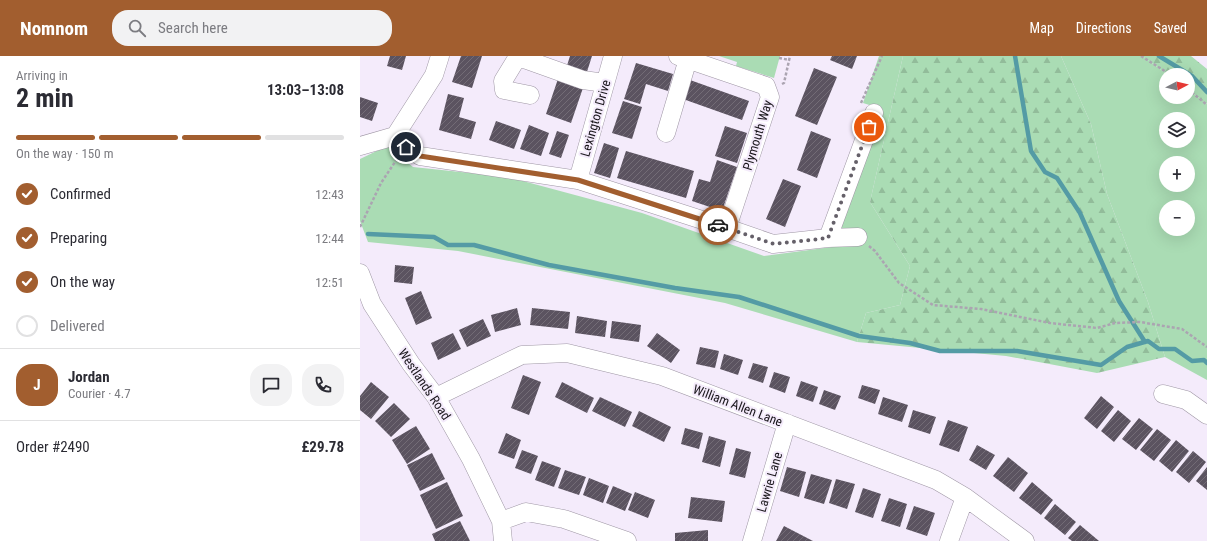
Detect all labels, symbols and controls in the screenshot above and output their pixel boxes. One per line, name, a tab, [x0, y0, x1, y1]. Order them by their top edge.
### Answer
search box	[112, 10, 392, 46]
text: Nomnom	[20, 17, 88, 40]
icon: search	[126, 17, 148, 39]
text: Search here	[158, 19, 228, 37]
text: Map	[1030, 20, 1054, 36]
text: Directions	[1076, 20, 1132, 36]
text: Saved	[1154, 20, 1187, 36]
text: Arriving in	[16, 68, 68, 83]
north arrow	[1159, 68, 1195, 104]
map controls	[1159, 68, 1195, 236]
street label: Lexington Drive	[577, 78, 614, 158]
text: 13:03–13:08	[267, 81, 344, 99]
text: 2 min	[16, 83, 74, 113]
street label: Plymouth Way	[740, 98, 775, 172]
pin	[852, 110, 886, 144]
button: layers	[1159, 112, 1195, 148]
icon: bag	[858, 116, 880, 138]
pin	[389, 130, 423, 164]
icon: home	[395, 136, 417, 158]
text: On the way · 150 m	[16, 146, 113, 161]
button: +	[1159, 156, 1195, 192]
icon: check	[16, 183, 38, 205]
text: Confirmed	[50, 185, 111, 203]
text: 12:43	[315, 187, 344, 202]
button: −	[1159, 200, 1195, 236]
courier	[698, 205, 738, 245]
icon: car	[707, 214, 729, 236]
icon: check	[16, 227, 38, 249]
text: Preparing	[50, 229, 107, 247]
text: 12:44	[315, 231, 344, 246]
icon: check	[16, 271, 38, 293]
text: On the way	[50, 273, 115, 291]
text: 12:51	[315, 275, 344, 290]
text: Delivered	[50, 317, 105, 335]
street label: Westlands Road	[395, 346, 454, 423]
button: chat	[250, 364, 292, 406]
button: phone	[302, 364, 344, 406]
text: Jordan	[68, 368, 110, 386]
text: J	[33, 376, 41, 394]
street label: William Allen Lane	[691, 382, 785, 429]
text: Courier · 4.7	[68, 386, 131, 401]
text: Order #2490	[16, 438, 90, 456]
text: £29.78	[301, 438, 344, 456]
street label: Lawrie Lane	[754, 450, 785, 514]

